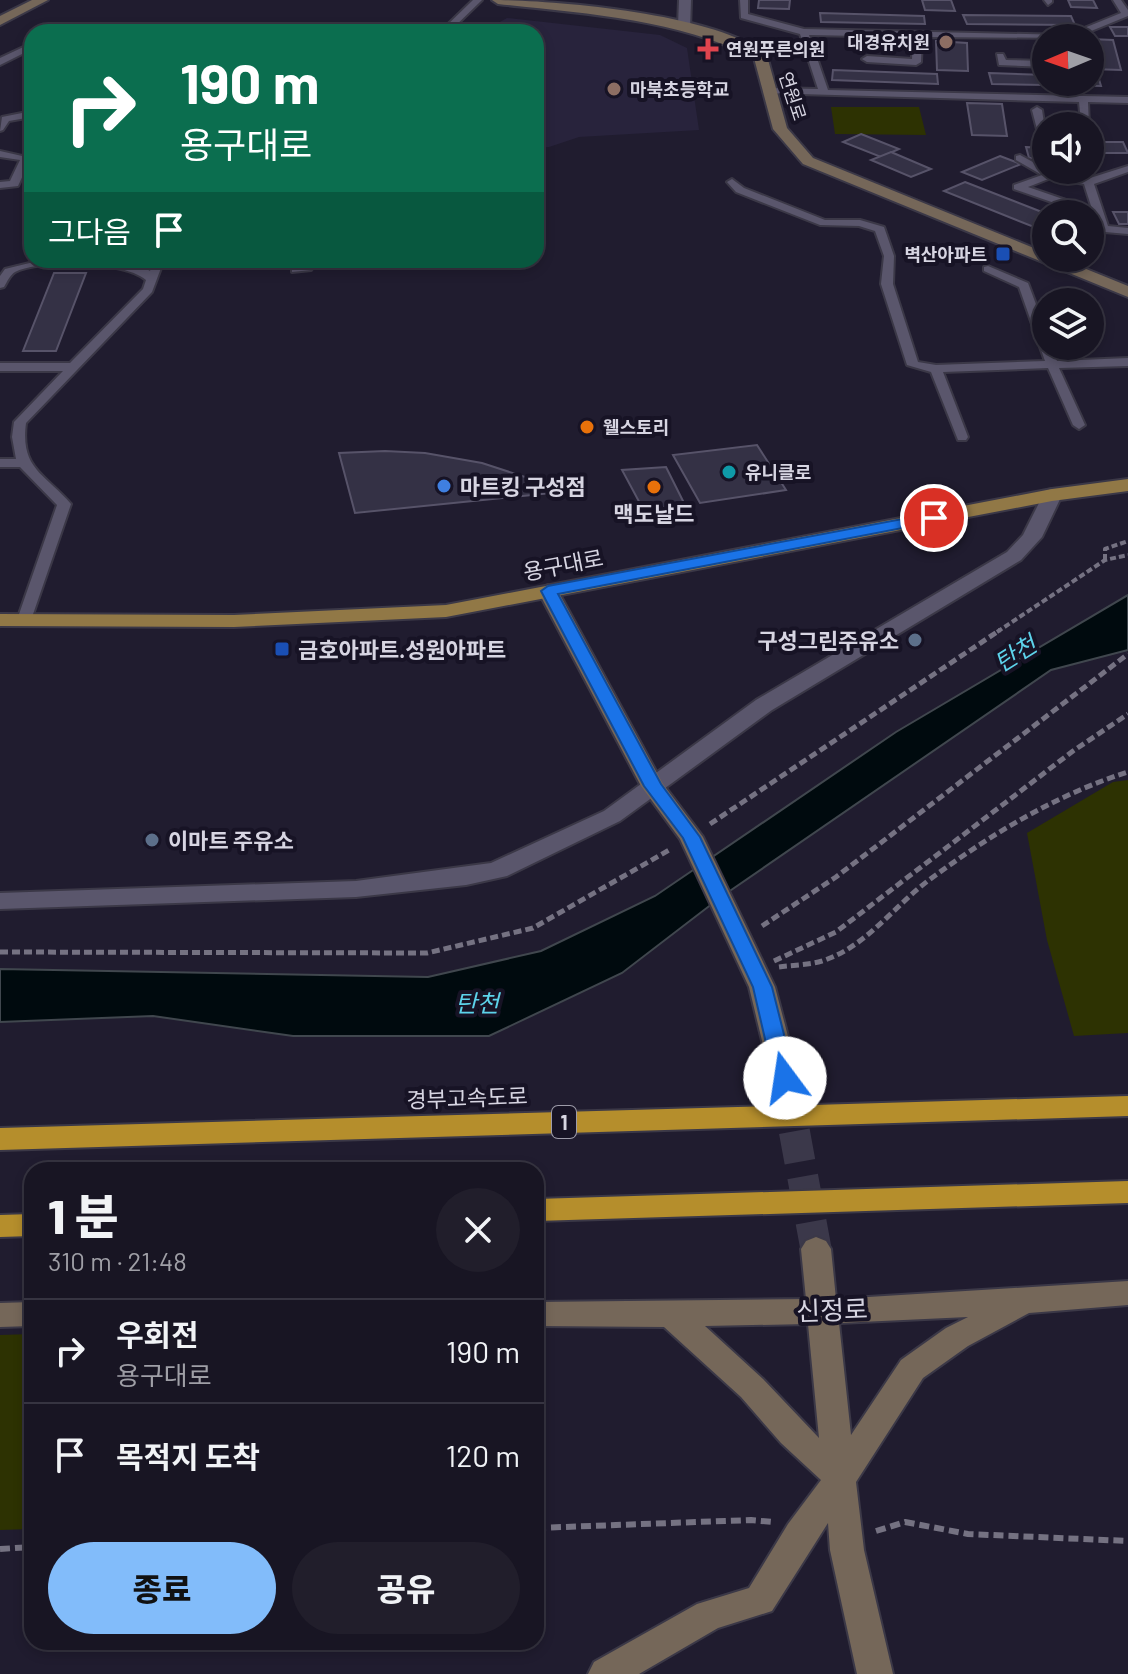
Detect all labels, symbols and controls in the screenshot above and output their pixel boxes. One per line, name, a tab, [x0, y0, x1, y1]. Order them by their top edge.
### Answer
north arrow	[1032, 24, 1104, 96]
map controls	[1032, 24, 1104, 360]
place label: 대경유치원	[847, 31, 930, 53]
marker: 대경유치원	[937, 33, 955, 51]
marker: 연원푸른의원	[697, 38, 719, 60]
place label: 연원푸른의원	[726, 38, 825, 60]
text: 190 m	[180, 48, 319, 115]
icon: right	[48, 56, 152, 160]
street label: 연원로	[775, 69, 811, 123]
place label: 마북초등학교	[630, 78, 729, 100]
marker: 마북초등학교	[605, 80, 623, 98]
button: sound	[1032, 112, 1104, 184]
text: 용구대로	[180, 122, 312, 165]
button: search	[1032, 200, 1104, 272]
icon: arrive	[147, 208, 191, 252]
text: 그다음	[48, 213, 131, 249]
place label: 벽산아파트	[904, 243, 987, 265]
marker: 벽산아파트	[994, 245, 1012, 263]
button: layers	[1032, 288, 1104, 360]
place label: 웰스토리	[603, 416, 669, 438]
marker: 웰스토리	[578, 418, 596, 436]
place label: 유니클로	[745, 461, 811, 483]
marker: 유니클로	[720, 463, 738, 481]
place label: 마트킹 구성점	[460, 473, 586, 499]
marker: 마트킹 구성점	[435, 477, 453, 495]
marker: 맥도날드	[645, 478, 663, 496]
pin	[900, 484, 968, 552]
icon: arrive	[912, 496, 956, 540]
place label: 맥도날드	[614, 500, 694, 526]
street label: 용구대로	[521, 544, 605, 584]
place label: 구성그린주유소	[757, 627, 899, 653]
water label: 탄천	[989, 627, 1044, 677]
marker: 구성그린주유소	[906, 631, 924, 649]
place label: 금호아파트.성원아파트	[298, 636, 506, 662]
marker: 금호아파트.성원아파트	[273, 640, 291, 658]
place label: 이마트 주유소	[168, 827, 294, 853]
marker: 이마트 주유소	[143, 831, 161, 849]
water label: 탄천	[455, 988, 502, 1017]
position arrow	[743, 1036, 827, 1120]
street label: 경부고속도로	[406, 1082, 528, 1112]
road number: 1	[552, 1106, 576, 1138]
text: 1 분	[48, 1186, 119, 1244]
button: close	[436, 1188, 520, 1272]
text: 310 m · 21:48	[48, 1245, 187, 1276]
street label: 신정로	[796, 1292, 868, 1326]
text: 우회전	[116, 1316, 199, 1352]
icon: right	[48, 1329, 92, 1373]
text: 190 m	[446, 1333, 520, 1369]
text: 용구대로	[116, 1359, 212, 1390]
icon: arrive	[48, 1433, 92, 1477]
text: 120 m	[446, 1437, 520, 1473]
text: 목적지 도착	[116, 1438, 260, 1474]
button: 종료	[48, 1542, 276, 1634]
button: 공유	[292, 1542, 520, 1634]

